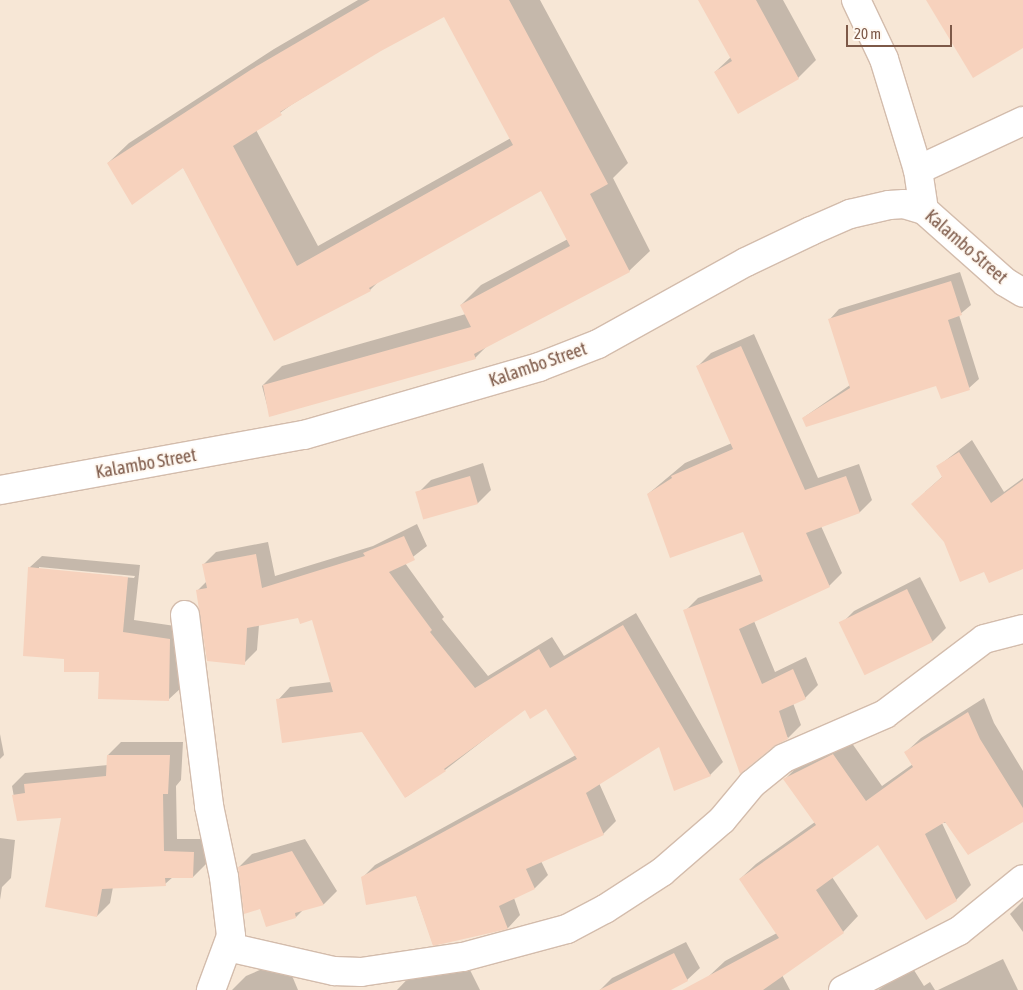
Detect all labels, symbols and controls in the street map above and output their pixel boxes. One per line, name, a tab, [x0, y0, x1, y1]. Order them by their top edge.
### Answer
scale bar	[848, 15, 954, 47]
text: 20 m	[854, 25, 881, 42]
street label: Kalambo Street	[920, 205, 1012, 289]
street label: Kalambo Street	[486, 338, 590, 392]
street label: Kalambo Street	[94, 445, 198, 483]

